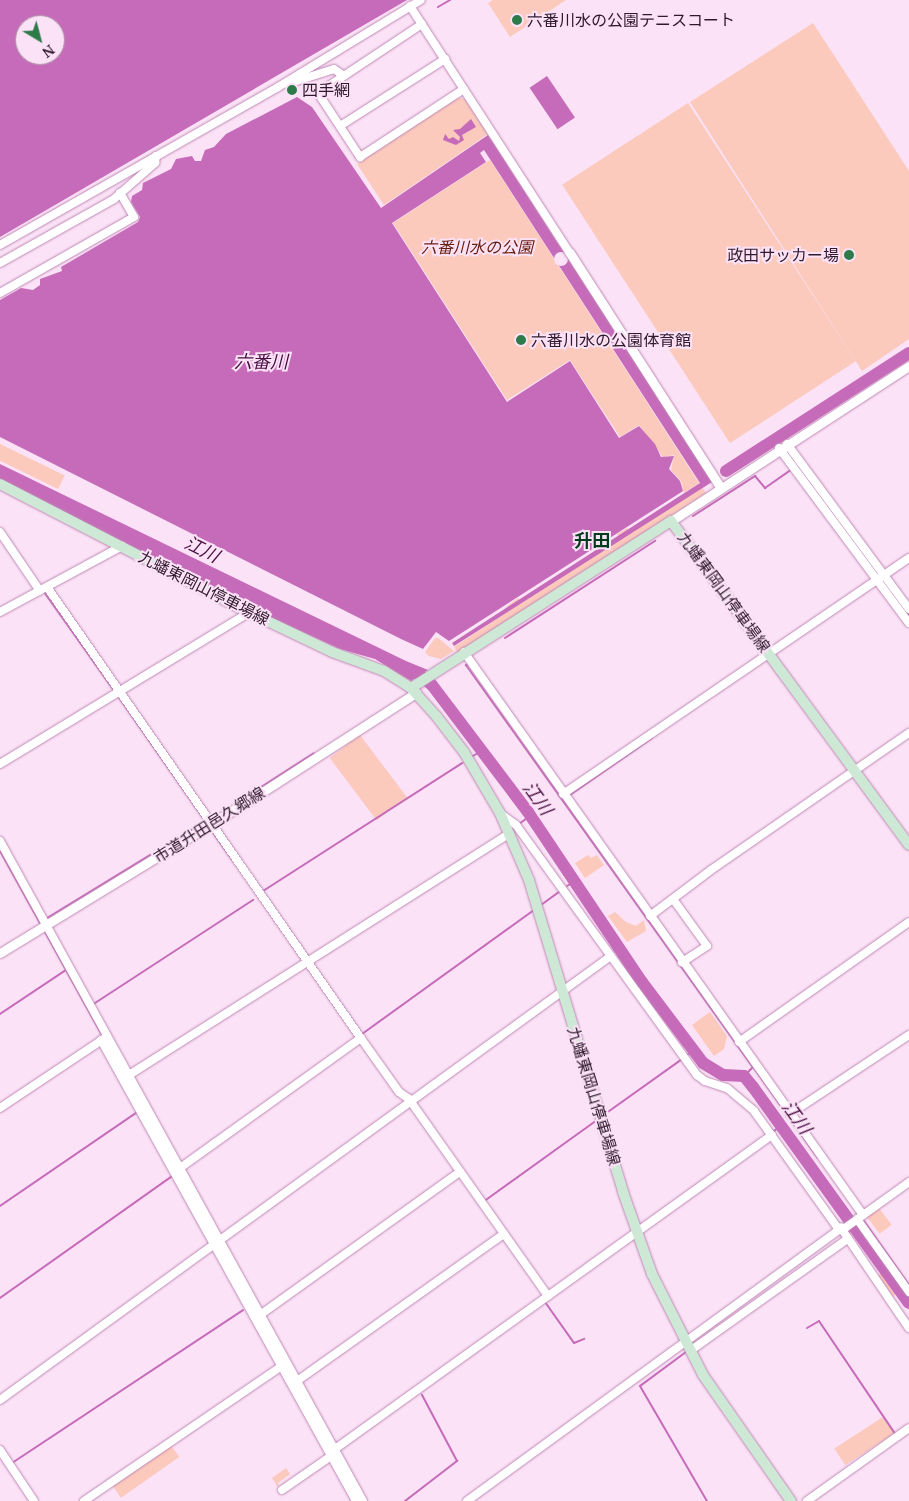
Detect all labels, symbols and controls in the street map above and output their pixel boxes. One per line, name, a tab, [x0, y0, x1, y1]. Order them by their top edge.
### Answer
place label: 六番川水の公園テニスコート	[527, 10, 735, 30]
marker: 六番川水の公園テニスコート	[511, 14, 523, 26]
north arrow	[15, 15, 65, 65]
text: N	[39, 41, 59, 62]
place label: 四手網	[302, 80, 350, 100]
marker: 四手網	[286, 84, 298, 96]
park label: 六番川水の公園	[421, 237, 533, 257]
place label: 政田サッカー場	[727, 245, 839, 265]
marker: 政田サッカー場	[843, 249, 855, 261]
place label: 六番川水の公園体育館	[531, 330, 691, 350]
marker: 六番川水の公園体育館	[515, 334, 527, 346]
water label: 六番川	[234, 350, 288, 372]
street label: 九蟠東岡山停車場線	[674, 528, 774, 656]
district label: 升田	[574, 529, 610, 551]
water label: 江川	[181, 531, 223, 567]
street label: 九蟠東岡山停車場線	[135, 547, 273, 629]
water label: 江川	[519, 777, 557, 819]
street label: 市道升田邑久郷線	[150, 783, 268, 867]
street label: 九蟠東岡山停車場線	[564, 1024, 624, 1168]
water label: 江川	[778, 1096, 816, 1138]

